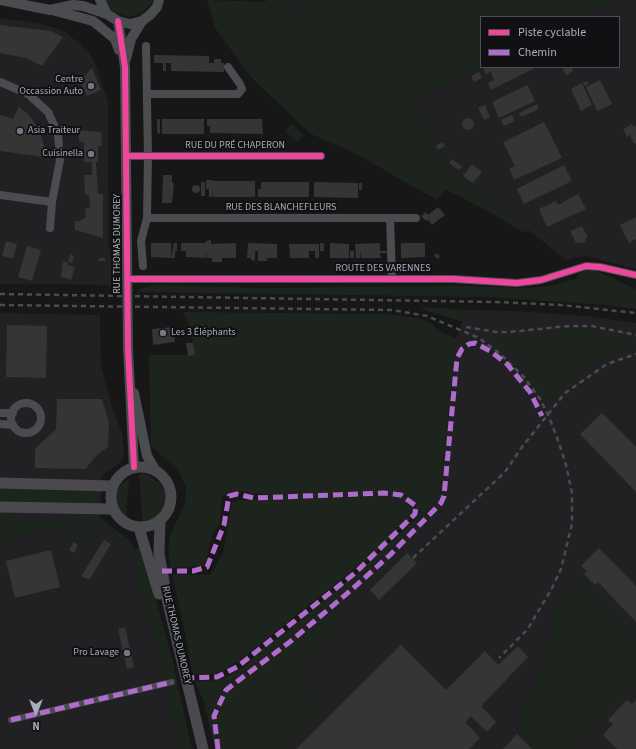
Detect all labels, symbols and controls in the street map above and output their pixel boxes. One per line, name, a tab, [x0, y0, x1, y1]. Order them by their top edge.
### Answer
legend	[480, 16, 620, 68]
text: Piste cyclable	[518, 24, 586, 41]
text: Chemin	[518, 44, 557, 61]
place label: Centre Occassion Auto	[19, 74, 83, 98]
marker: Centre Occassion Auto	[86, 81, 96, 91]
place label: Asia Traiteur	[28, 125, 80, 137]
marker: Asia Traiteur	[15, 126, 25, 136]
street label: RUE DU PRÉ CHAPERON	[185, 140, 285, 152]
place label: Cuisinella	[42, 148, 83, 160]
marker: Cuisinella	[86, 149, 96, 159]
street label: RUE THOMAS DUMOREY	[112, 194, 124, 294]
street label: RUE DES BLANCHEFLEURS	[226, 202, 336, 214]
street label: ROUTE DES VARENNES	[335, 263, 431, 275]
place label: Les 3 Éléphants	[171, 327, 236, 339]
marker: Les 3 Éléphants	[158, 328, 168, 338]
street label: RUE THOMAS DUMOREY	[159, 585, 193, 685]
place label: Pro Lavage	[73, 647, 119, 659]
marker: Pro Lavage	[122, 648, 132, 658]
north arrow	[16, 693, 56, 733]
text: N	[32, 718, 40, 733]

